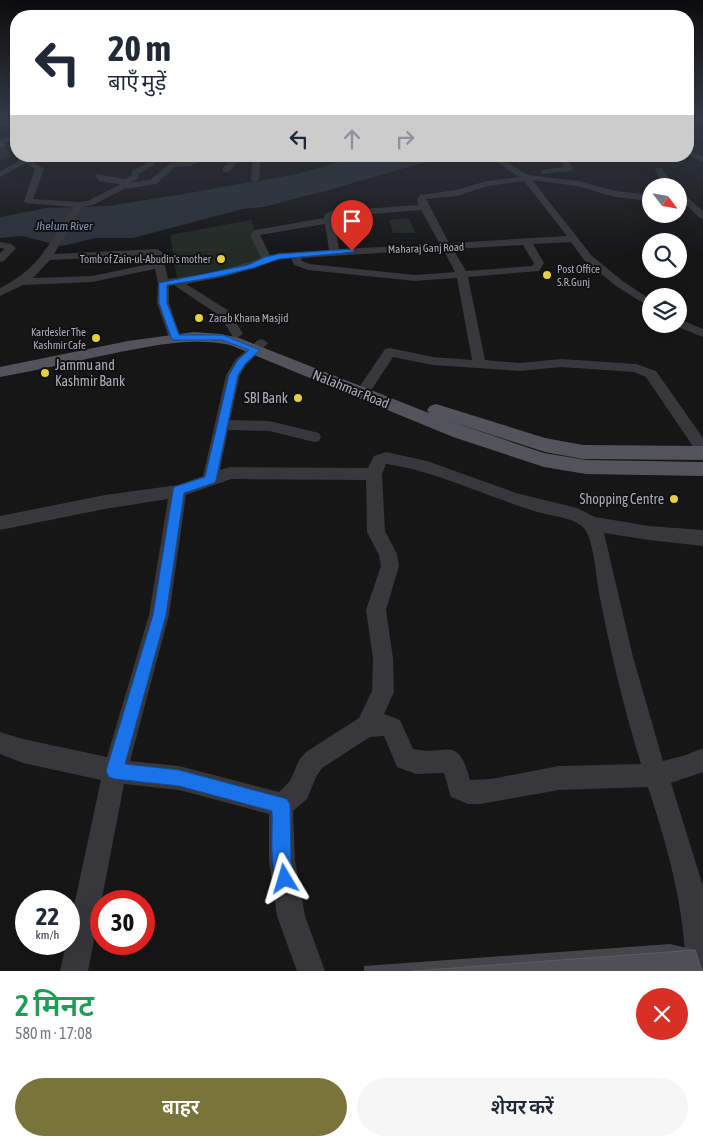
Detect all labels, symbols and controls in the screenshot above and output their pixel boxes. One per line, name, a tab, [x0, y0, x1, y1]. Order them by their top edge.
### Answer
text: 20 m	[108, 28, 171, 68]
icon: left	[25, 30, 90, 95]
text: बाएँ मुड़ें	[108, 69, 166, 95]
icon: left	[285, 125, 313, 153]
icon: ahead	[338, 125, 366, 153]
icon: right	[391, 125, 419, 153]
north arrow	[642, 178, 688, 222]
map controls	[642, 178, 687, 333]
pin	[331, 200, 373, 251]
icon: arrive	[338, 207, 366, 235]
water label: Jhelum River	[35, 219, 93, 233]
button: search	[642, 233, 687, 278]
street label: Maharaj Ganj Road	[388, 241, 464, 255]
place label: Tomb of Zain-ul-Abudin's mother	[80, 253, 212, 265]
marker: Tomb of Zain-ul-Abudin's mother	[215, 253, 227, 265]
place label: Post Office S.R.Gunj	[557, 263, 600, 288]
marker: Post Office S.R.Gunj	[541, 269, 553, 281]
button: layers	[642, 288, 687, 333]
marker: Zarab Khana Masjid	[193, 312, 205, 324]
place label: Zarab Khana Masjid	[209, 312, 288, 324]
place label: Kardesler The Kashmir Cafe	[31, 326, 86, 351]
marker: Kardesler The Kashmir Cafe	[90, 332, 102, 344]
place label: Jammu and Kashmir Bank	[55, 357, 125, 389]
street label: Nalahmar Road	[310, 366, 392, 412]
marker: Jammu and Kashmir Bank	[39, 367, 51, 379]
place label: SBI Bank	[244, 390, 288, 406]
marker: SBI Bank	[292, 392, 304, 404]
place label: Shopping Centre	[580, 491, 664, 507]
marker: Shopping Centre	[668, 493, 680, 505]
position arrow	[258, 852, 310, 904]
speed limit sign: 30	[90, 890, 155, 955]
text: 22	[36, 902, 59, 930]
text: km/h	[36, 928, 59, 942]
text: 2 मिनट	[15, 988, 94, 1022]
button: close	[636, 988, 688, 1040]
text: 580 m · 17:08	[15, 1024, 92, 1042]
button: बाहर	[15, 1078, 347, 1136]
button: शेयर करें	[357, 1078, 688, 1136]

